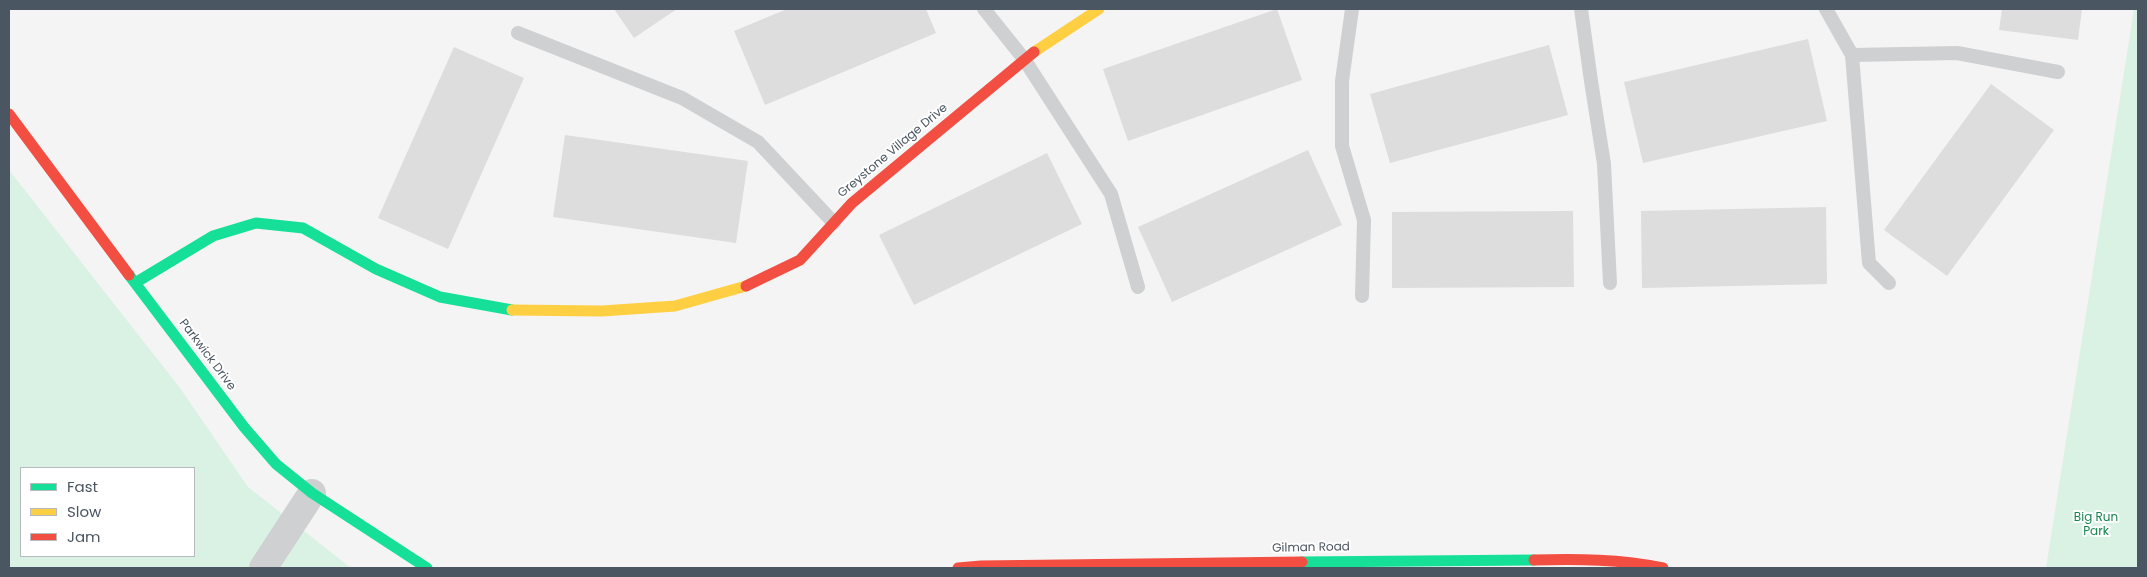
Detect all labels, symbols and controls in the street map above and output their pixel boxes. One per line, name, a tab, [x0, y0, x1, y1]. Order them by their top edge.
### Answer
street label: Greystone Village Drive	[835, 101, 951, 201]
street label: Parkwick Drive	[176, 317, 238, 393]
legend	[20, 467, 195, 557]
text: Fast	[67, 476, 98, 497]
text: Slow	[67, 501, 101, 522]
park label: Big Run Park	[2074, 511, 2118, 539]
text: Jam	[67, 526, 101, 547]
street label: Gilman Road	[1272, 540, 1350, 556]

